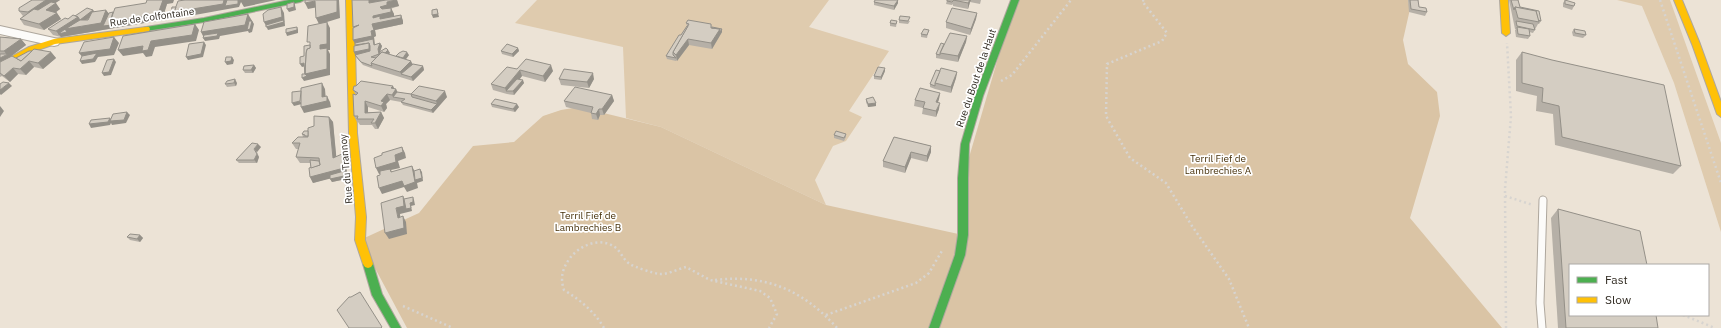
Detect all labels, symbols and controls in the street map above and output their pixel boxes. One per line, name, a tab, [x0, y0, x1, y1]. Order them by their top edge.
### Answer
street label: Rue de Colfontaine	[109, 5, 196, 29]
street label: Rue du Bout de la Haut	[953, 27, 999, 129]
street label: Rue du Trannoy	[336, 134, 356, 204]
park label: Terril Fief de Lambrechies A	[1185, 152, 1252, 177]
park label: Terril Fief de Lambrechies B	[555, 209, 621, 234]
legend	[1569, 264, 1709, 316]
text: Fast	[1605, 272, 1628, 287]
text: Slow	[1605, 292, 1631, 307]

